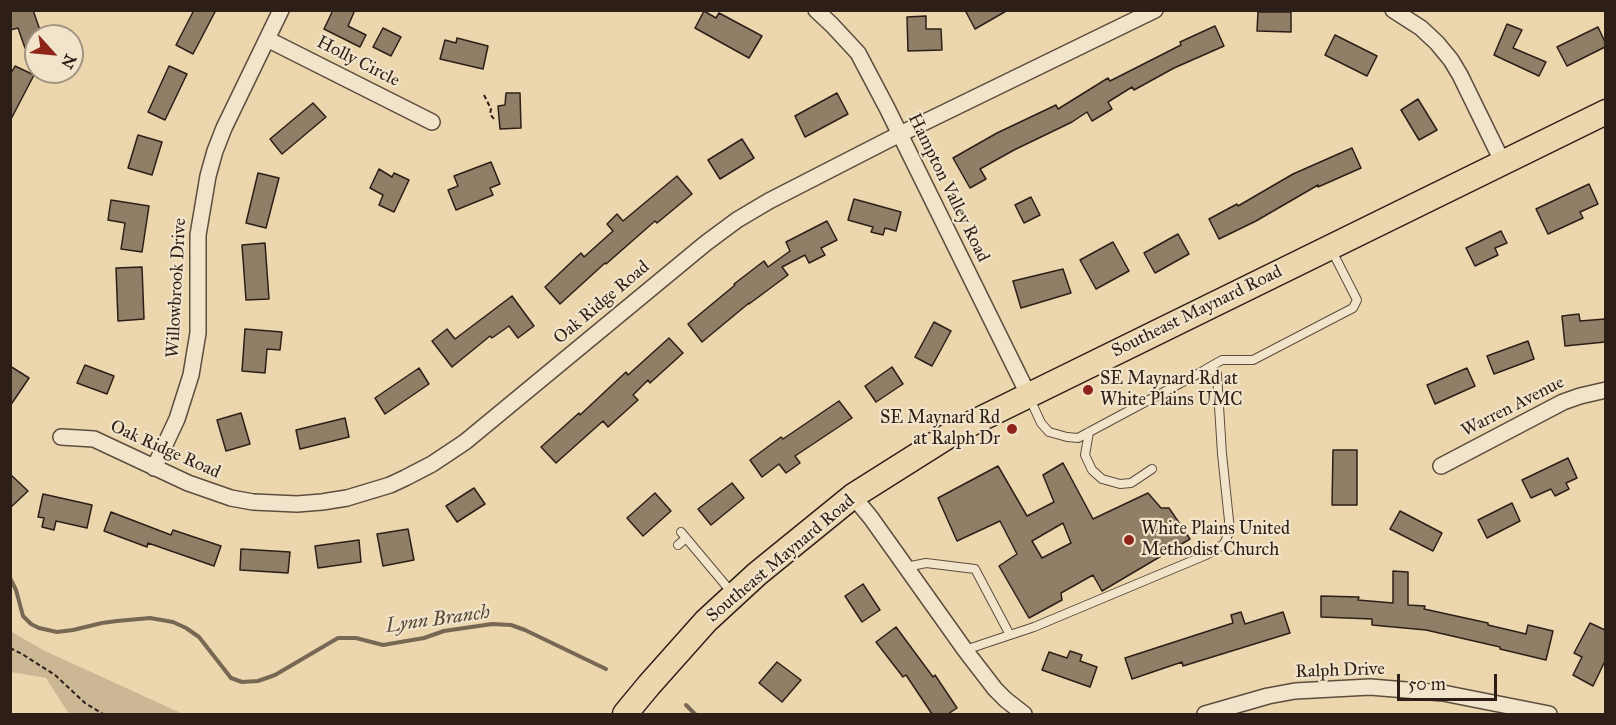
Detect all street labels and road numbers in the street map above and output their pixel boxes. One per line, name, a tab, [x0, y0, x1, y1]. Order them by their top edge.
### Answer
street label: Holly Circle	[313, 32, 403, 92]
street label: Hampton Valley Road	[903, 110, 993, 266]
street label: Willowbrook Drive	[163, 217, 191, 359]
street label: Oak Ridge Road	[550, 257, 654, 349]
street label: Southeast Maynard Road	[1108, 261, 1286, 363]
street label: Warren Avenue	[1458, 372, 1568, 442]
street label: Oak Ridge Road	[107, 416, 223, 484]
street label: Southeast Maynard Road	[702, 491, 860, 627]
street label: Ralph Drive	[1295, 659, 1385, 683]

